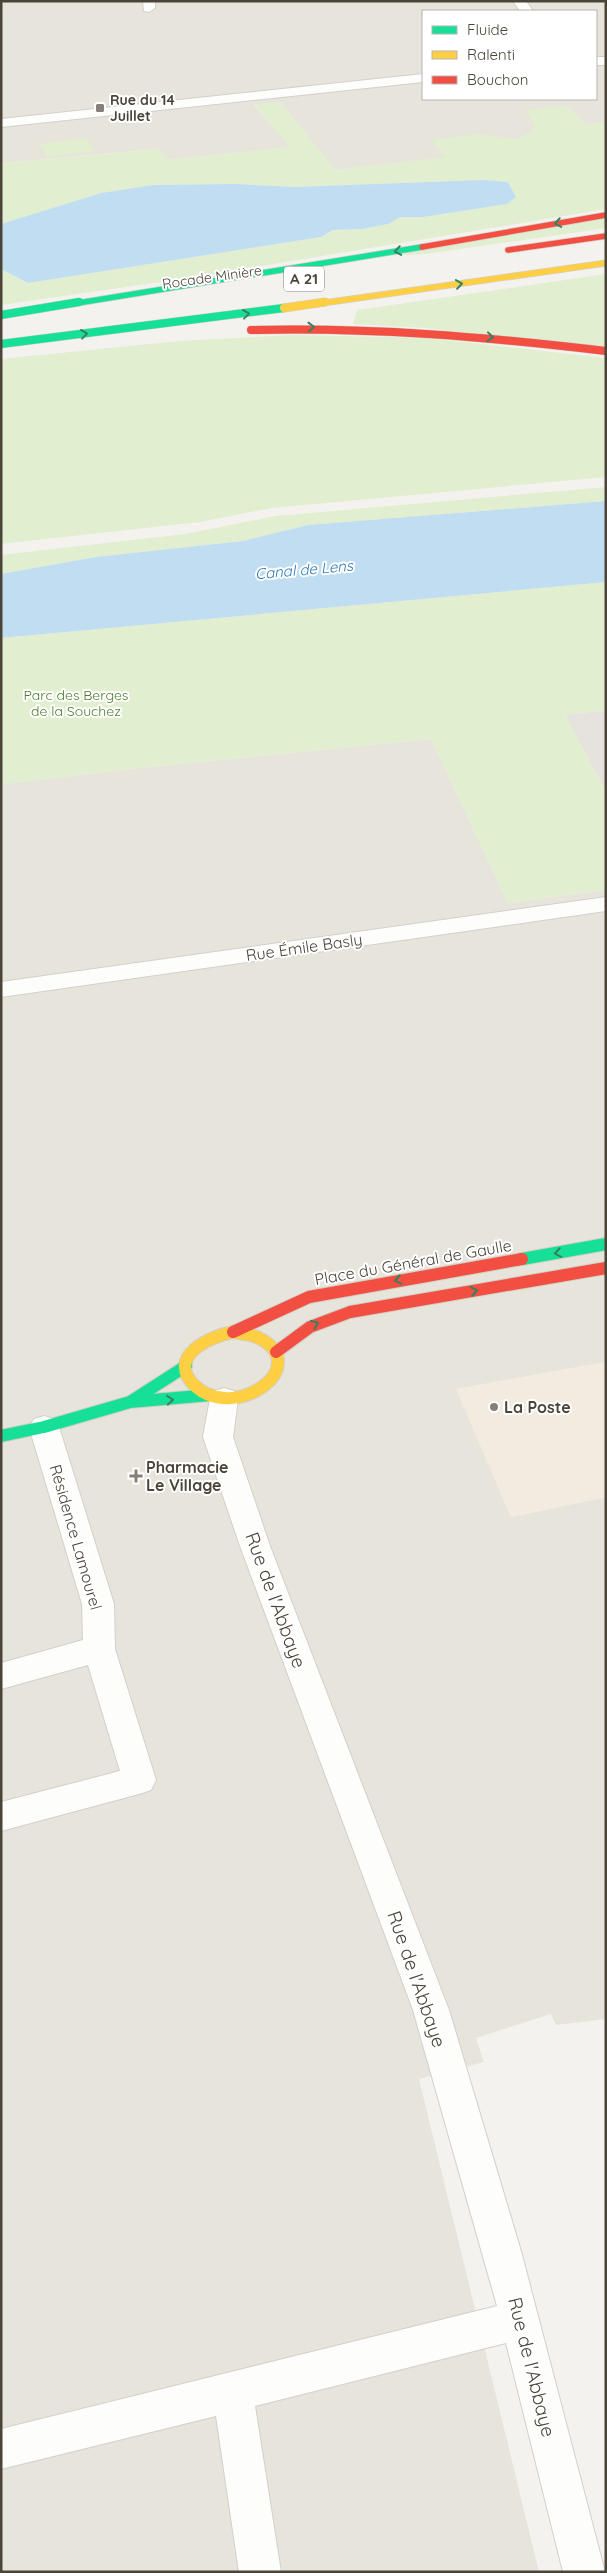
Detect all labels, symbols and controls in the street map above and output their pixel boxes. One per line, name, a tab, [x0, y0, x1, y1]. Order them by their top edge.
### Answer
legend	[422, 10, 597, 100]
text: Fluide	[467, 20, 508, 39]
text: Ralenti	[467, 45, 515, 64]
text: Bouchon	[467, 70, 528, 89]
place label: Rue du 14 Juillet	[110, 91, 175, 125]
marker: Rue du 14 Juillet	[94, 102, 106, 114]
one-way arrow	[553, 218, 562, 228]
one-way arrow	[393, 245, 402, 255]
street label: Rocade Minière	[161, 261, 263, 293]
road number: A 21	[284, 266, 324, 292]
one-way arrow	[455, 279, 463, 290]
one-way arrow	[242, 309, 250, 320]
one-way arrow	[308, 322, 315, 332]
one-way arrow	[81, 329, 89, 340]
one-way arrow	[487, 331, 495, 342]
water label: Canal de Lens	[254, 556, 355, 583]
park label: Parc des Berges de la Souchez	[24, 686, 128, 720]
street label: Rue Émile Basly	[245, 929, 363, 965]
street label: Place du Général de Gaulle	[313, 1235, 513, 1289]
one-way arrow	[553, 1247, 562, 1257]
one-way arrow	[393, 1275, 402, 1285]
one-way arrow	[469, 1287, 478, 1297]
one-way arrow	[310, 1319, 319, 1330]
one-way arrow	[166, 1395, 174, 1406]
place label: La Poste	[504, 1397, 571, 1417]
marker: La Poste	[488, 1401, 500, 1413]
place label: Pharmacie Le Village	[146, 1457, 228, 1495]
street label: Résidence Lamourel	[46, 1462, 106, 1612]
marker: Pharmacie Le Village	[130, 1470, 142, 1482]
street label: Rue de l'Abbaye	[240, 1529, 312, 1671]
street label: Rue de l'Abbaye	[382, 1907, 452, 2051]
street label: Rue de l'Abbaye	[503, 2295, 561, 2439]

